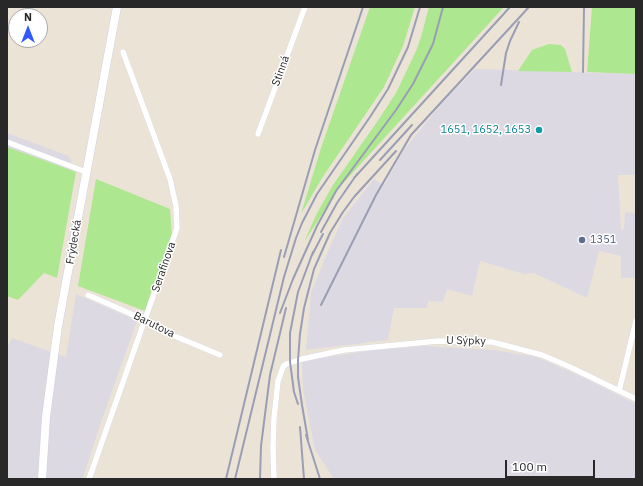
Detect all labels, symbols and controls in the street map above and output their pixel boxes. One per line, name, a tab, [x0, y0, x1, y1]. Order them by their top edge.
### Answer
north arrow	[8, 8, 48, 48]
text: N	[24, 10, 32, 24]
street label: Stinná	[269, 54, 293, 88]
place label: 1651, 1652, 1653	[441, 123, 531, 137]
marker: 1651, 1652, 1653	[534, 125, 544, 135]
street label: Frýdecká	[64, 219, 84, 265]
place label: 1351	[590, 233, 616, 247]
marker: 1351	[577, 235, 587, 245]
street label: Serafinova	[149, 240, 179, 294]
street label: Barutova	[131, 309, 177, 341]
street label: U Sýpky	[446, 334, 486, 348]
scale bar	[507, 452, 597, 478]
text: 100 m	[512, 459, 547, 474]

